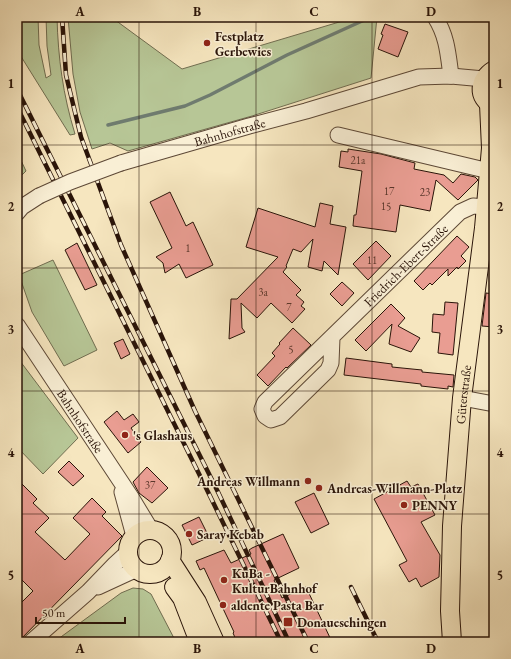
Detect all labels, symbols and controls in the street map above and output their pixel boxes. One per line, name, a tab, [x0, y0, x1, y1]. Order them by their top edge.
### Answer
text: A	[74, 3, 85, 20]
text: B	[193, 3, 201, 20]
text: C	[309, 3, 319, 20]
text: D	[426, 3, 436, 20]
place label: Festplatz Gerbewies	[215, 28, 271, 60]
marker: Festplatz Gerbewies	[202, 38, 212, 48]
text: 1	[8, 75, 15, 92]
text: 1	[497, 75, 504, 92]
street label: Bahnhofstraße	[192, 114, 267, 150]
house number: 21a	[351, 153, 366, 167]
house number: 17	[384, 184, 395, 198]
house number: 23	[420, 185, 430, 199]
text: 2	[8, 198, 15, 215]
text: 2	[497, 198, 504, 215]
house number: 15	[381, 199, 391, 213]
street label: Friedrich-Ebert-Straße	[360, 220, 451, 310]
house number: 1	[185, 241, 191, 255]
house number: 11	[367, 253, 377, 267]
house number: 3a	[258, 285, 268, 299]
house number: 7	[286, 300, 292, 314]
text: 3	[8, 321, 15, 338]
text: 3	[497, 321, 504, 338]
house number: 5	[288, 342, 294, 356]
street label: Güterstraße	[451, 364, 475, 425]
street label: Bahnhofstraße	[53, 386, 108, 456]
place label: 's Glashaus	[133, 427, 192, 444]
marker: 's Glashaus	[120, 430, 130, 440]
text: 4	[8, 444, 15, 461]
text: 4	[497, 444, 504, 461]
place label: Andreas Willmann	[196, 473, 301, 490]
marker: Andreas Willmann	[303, 476, 313, 486]
house number: 37	[145, 478, 156, 492]
place label: Andreas-Willmann-Platz	[326, 480, 463, 497]
marker: Andreas-Willmann-Platz	[314, 483, 324, 493]
place label: PENNY	[412, 497, 457, 514]
marker: PENNY	[399, 500, 409, 510]
place label: Saray Kebab	[197, 526, 264, 543]
marker: Saray Kebab	[184, 529, 194, 539]
place label: KuBa - KulturBahnhof	[232, 565, 319, 597]
text: 5	[8, 567, 14, 584]
text: 5	[497, 567, 503, 584]
marker: KuBa - KulturBahnhof	[219, 575, 229, 585]
place label: aldente Pasta Bar	[231, 597, 325, 614]
scale bar	[36, 599, 125, 625]
marker: aldente Pasta Bar	[218, 600, 228, 610]
text: 50 m	[42, 605, 66, 621]
place label: Donaueschingen	[297, 614, 387, 631]
marker: Donaueschingen	[282, 616, 294, 628]
text: A	[74, 640, 85, 657]
text: B	[193, 640, 201, 657]
text: C	[309, 640, 319, 657]
text: D	[426, 640, 436, 657]

